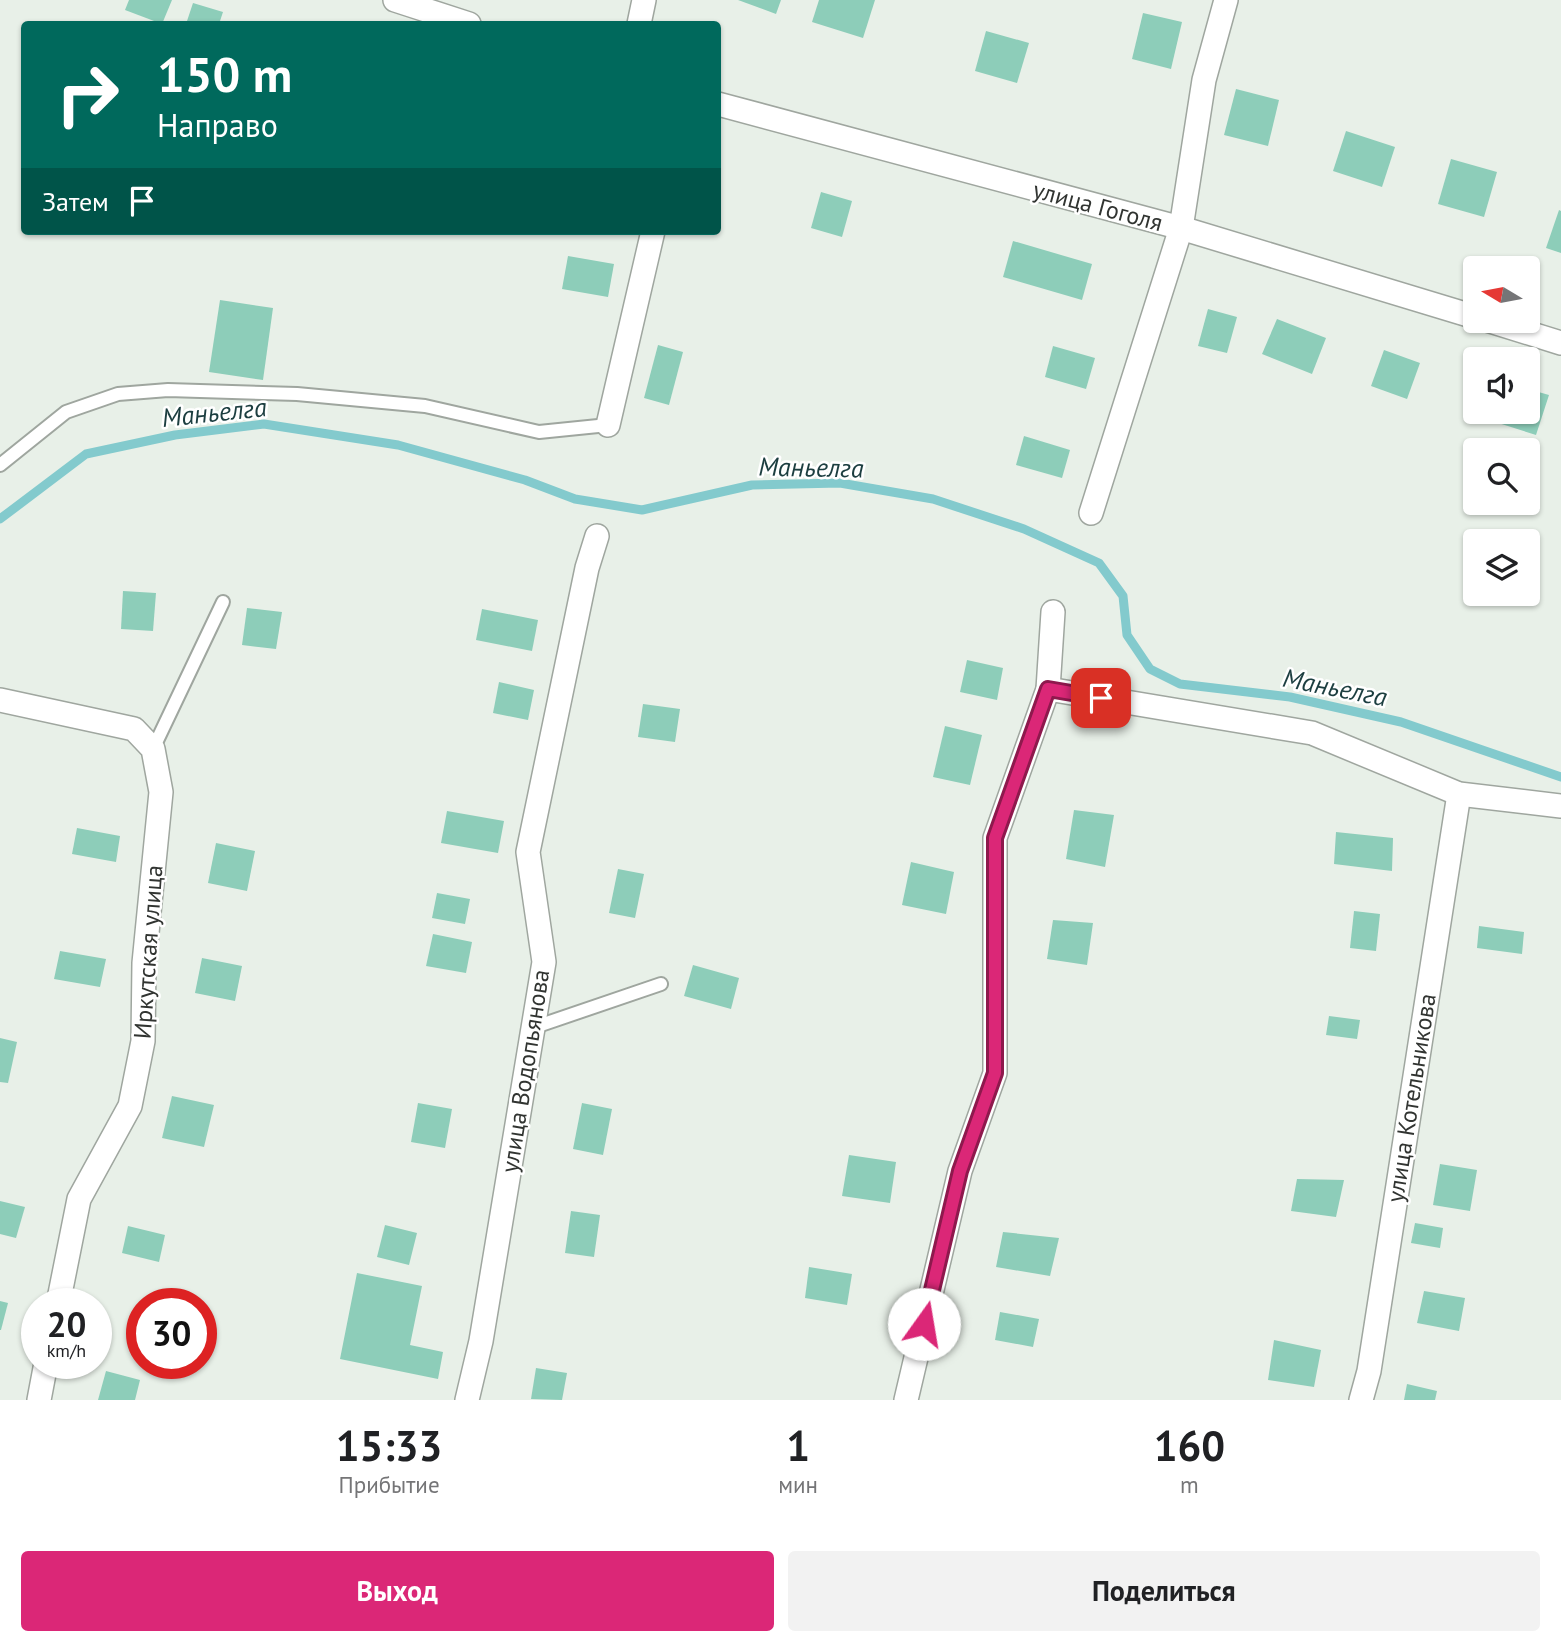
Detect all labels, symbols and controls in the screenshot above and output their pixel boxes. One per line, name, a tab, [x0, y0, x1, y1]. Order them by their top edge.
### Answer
text: 150 m	[157, 42, 292, 106]
icon: right	[42, 49, 133, 140]
text: Направо	[157, 104, 278, 146]
street label: улица Гоголя	[1030, 174, 1166, 238]
icon: arrive	[123, 182, 161, 220]
text: Затем	[42, 185, 109, 218]
north arrow	[1463, 256, 1540, 332]
map controls	[1463, 256, 1540, 606]
button: sound	[1463, 347, 1540, 424]
water label: Маньелга	[160, 390, 268, 434]
button: search	[1463, 438, 1540, 515]
water label: Маньелга	[758, 450, 864, 484]
button: layers	[1463, 529, 1540, 606]
water label: Маньелга	[1280, 661, 1390, 713]
pin	[1071, 668, 1131, 728]
icon: arrive	[1082, 679, 1120, 717]
street label: Иркутская улица	[126, 864, 170, 1040]
street label: улица Водопьянова	[494, 967, 556, 1175]
street label: улица Котельникова	[1379, 991, 1443, 1205]
position arrow	[887, 1287, 961, 1361]
speed limit sign: 30	[126, 1288, 217, 1379]
text: 20	[47, 1301, 86, 1347]
text: km/h	[47, 1339, 86, 1362]
text: 15:33	[336, 1418, 442, 1473]
text: 1	[786, 1418, 810, 1473]
text: 160	[1154, 1418, 1225, 1473]
text: Прибытие	[339, 1470, 440, 1499]
text: мин	[778, 1470, 818, 1499]
text: m	[1180, 1470, 1199, 1499]
button: Выход	[21, 1551, 774, 1631]
button: Поделиться	[788, 1551, 1540, 1631]

